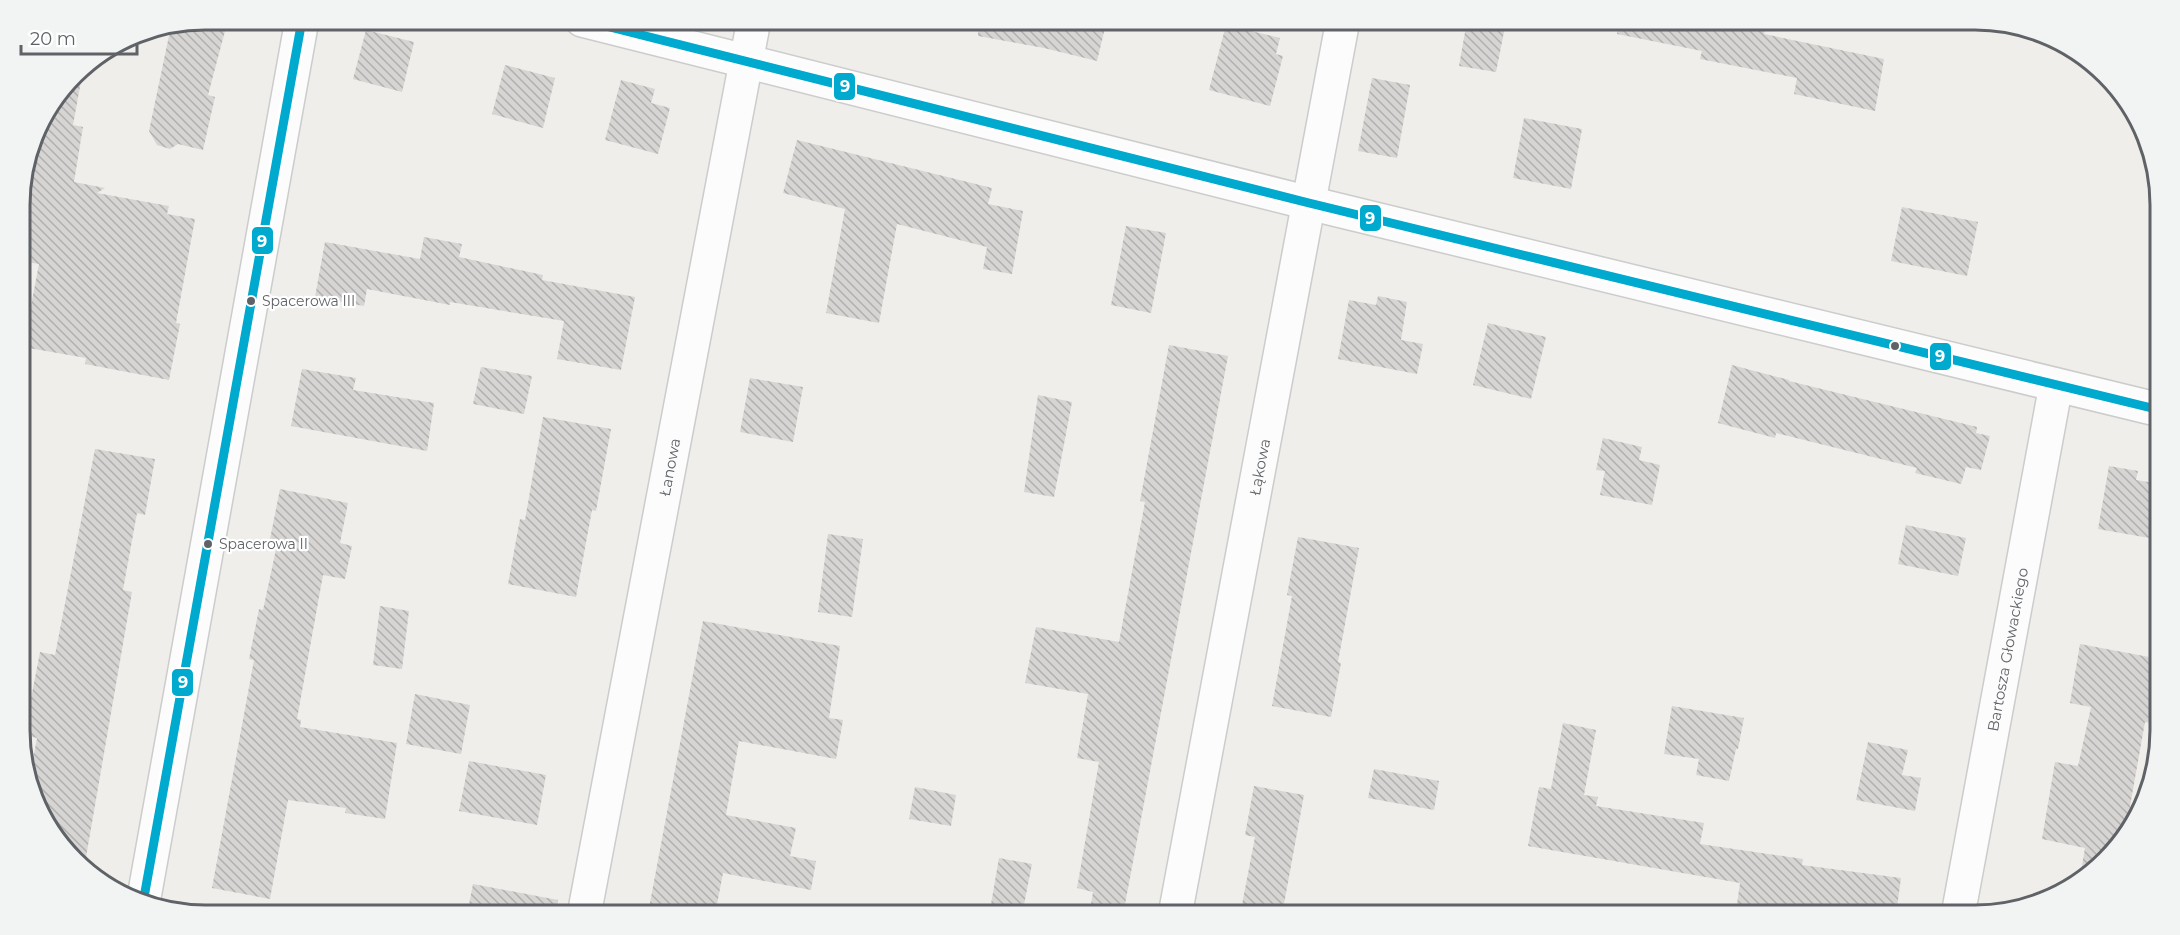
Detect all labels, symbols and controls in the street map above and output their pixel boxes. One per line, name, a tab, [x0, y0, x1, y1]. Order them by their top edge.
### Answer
scale bar	[21, 18, 136, 56]
text: 20 m	[30, 28, 76, 50]
line badge: 9	[833, 72, 856, 101]
text: 9	[840, 77, 850, 96]
line badge: 9	[1359, 204, 1382, 232]
text: 9	[1365, 209, 1375, 228]
line badge: 9	[251, 226, 274, 255]
text: 9	[257, 232, 267, 251]
place label: Spacerowa III	[262, 292, 355, 310]
marker: Spacerowa III	[245, 295, 257, 307]
unlabelled marker	[1889, 340, 1901, 352]
line badge: 9	[1929, 342, 1952, 371]
text: 9	[1935, 347, 1945, 366]
street label: Łanowa	[654, 436, 684, 498]
street label: Łąkowa	[1244, 437, 1274, 497]
place label: Spacerowa II	[219, 535, 308, 553]
marker: Spacerowa II	[202, 538, 214, 550]
street label: Bartosza Głowackiego	[1983, 566, 2032, 733]
line badge: 9	[171, 668, 194, 697]
text: 9	[178, 673, 188, 692]

